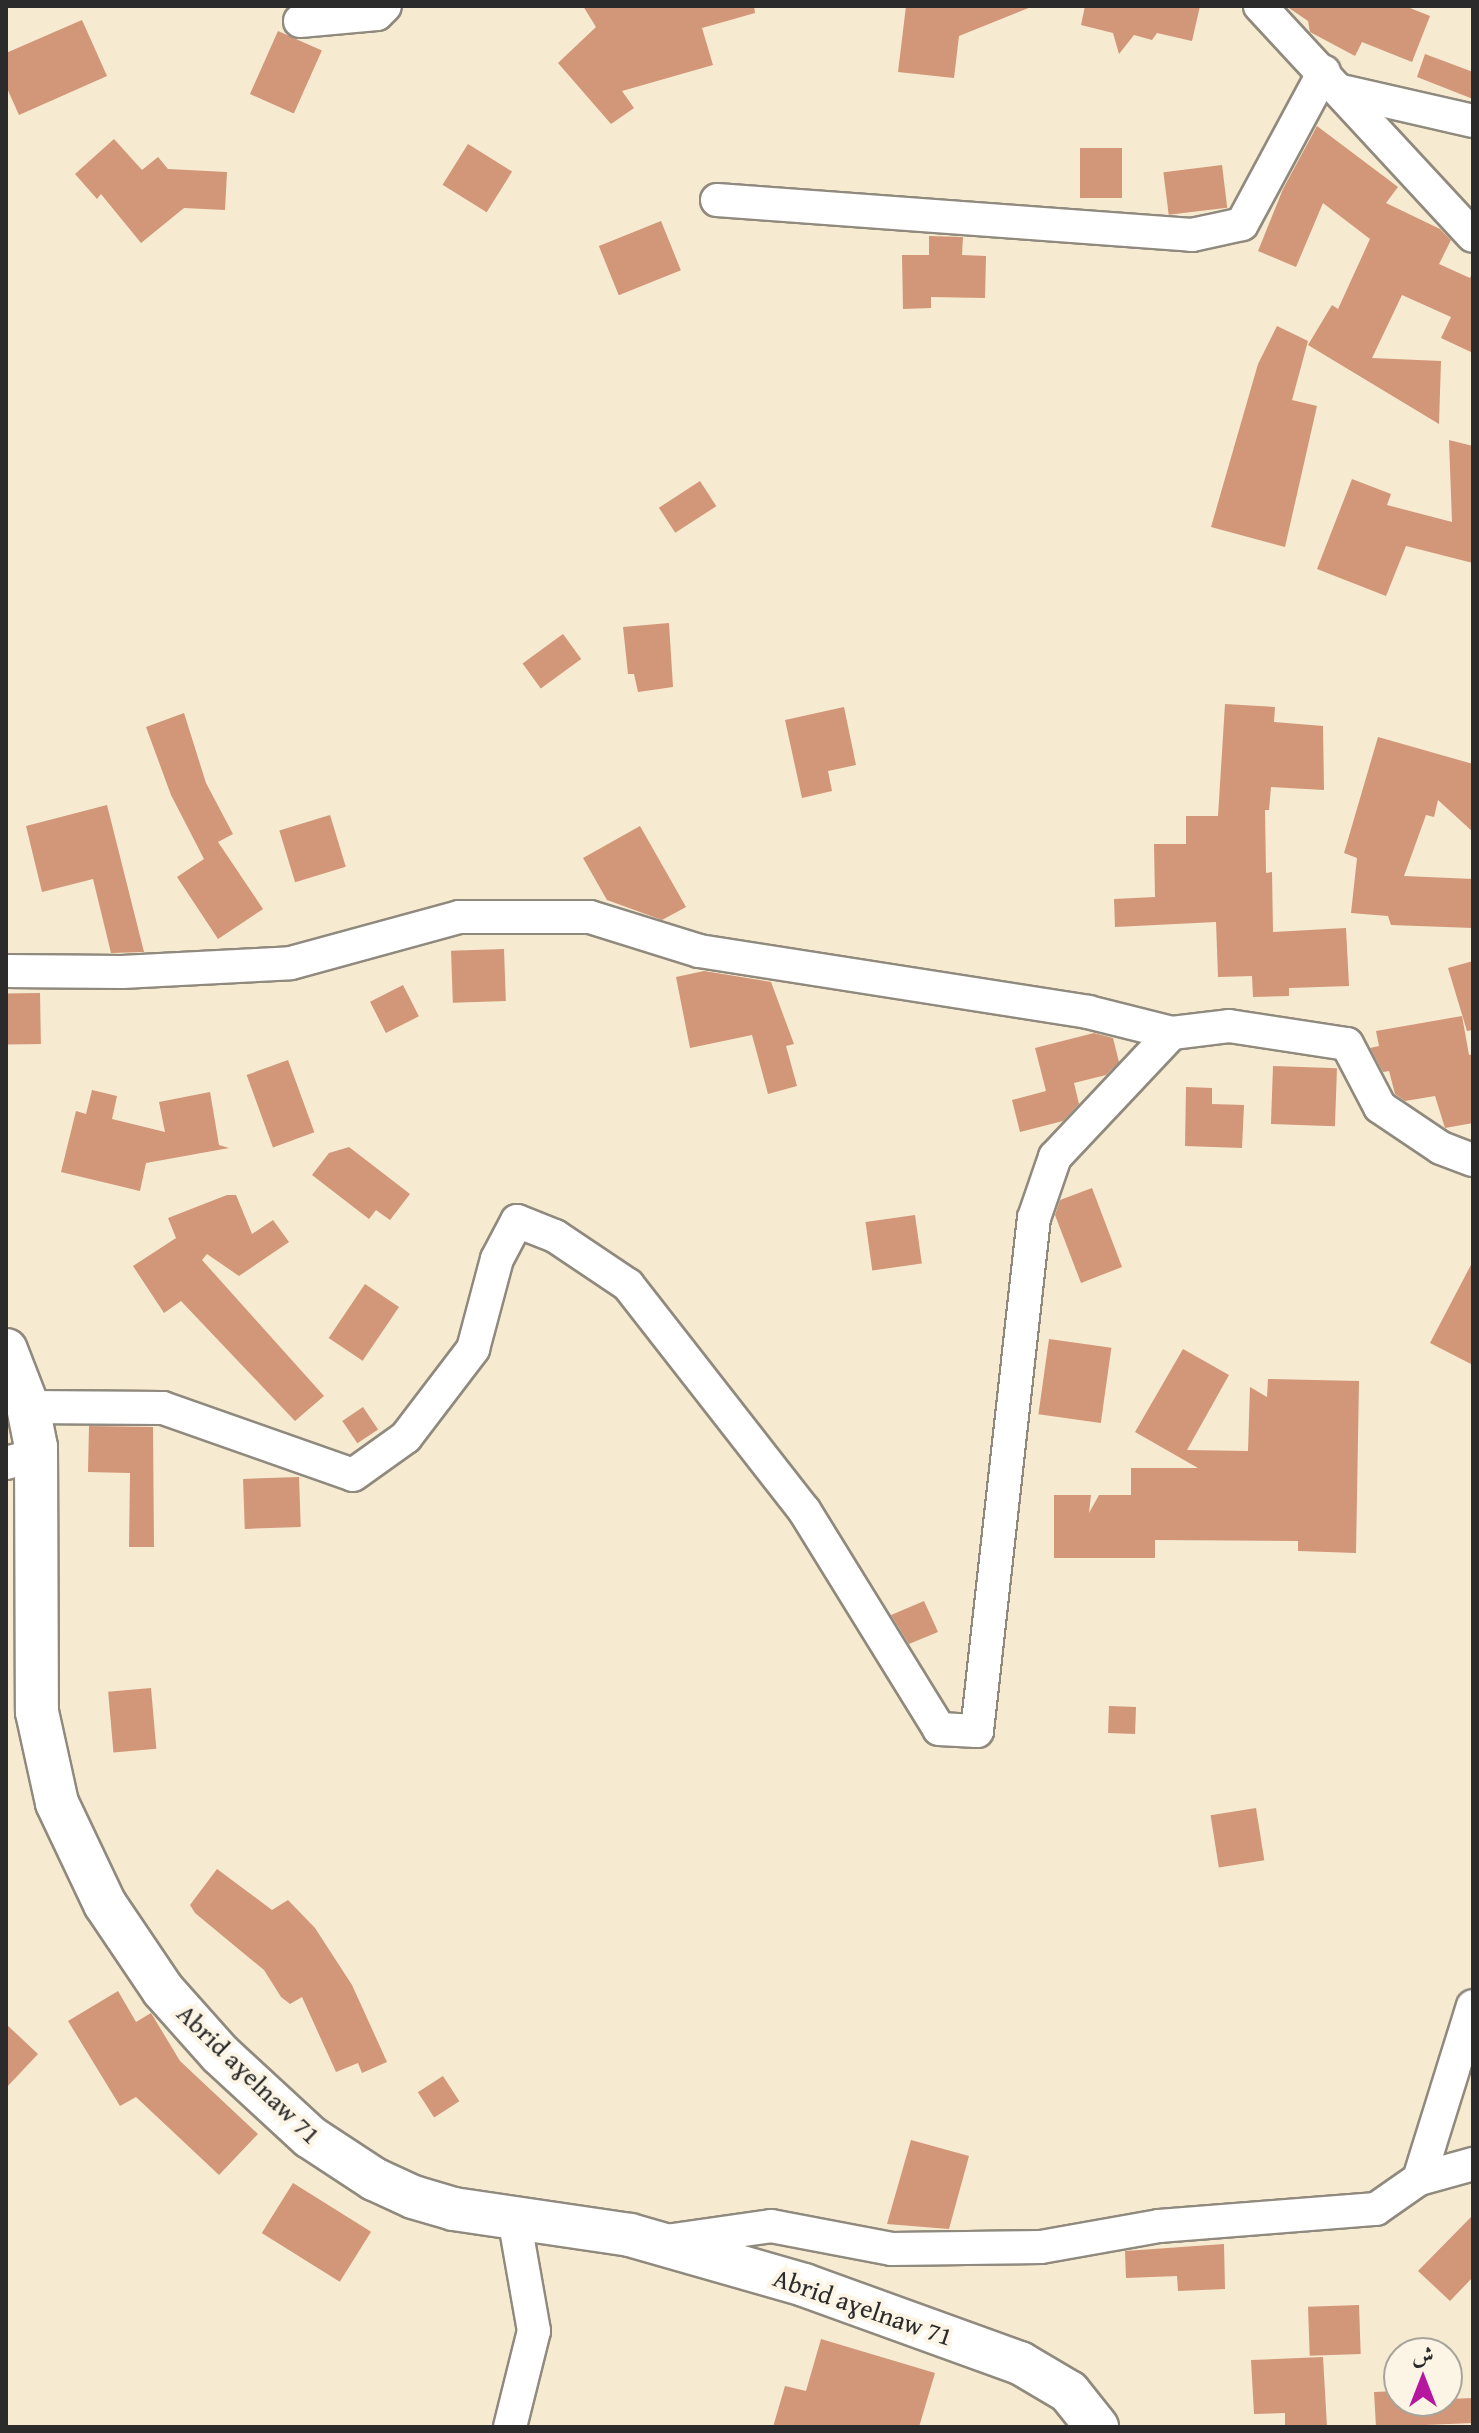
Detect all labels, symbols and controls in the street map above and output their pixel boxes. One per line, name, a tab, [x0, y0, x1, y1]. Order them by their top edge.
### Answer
street label: Abrid aɣelnaw 71	[171, 1998, 327, 2150]
street label: Abrid aɣelnaw 71	[769, 2262, 957, 2352]
north arrow	[1383, 2337, 1463, 2417]
text: ش	[1412, 2339, 1434, 2371]

